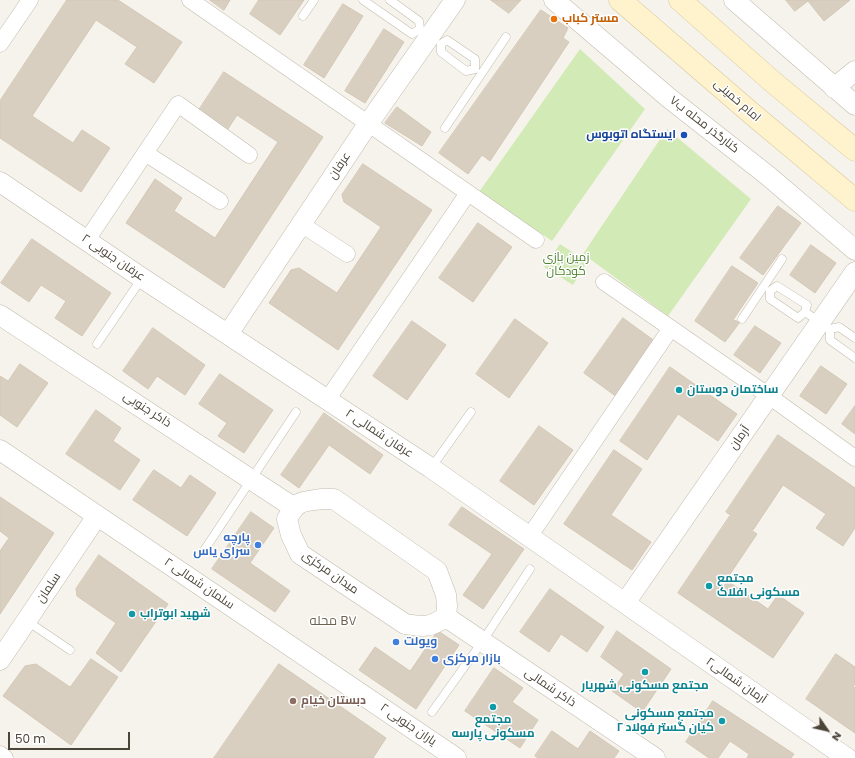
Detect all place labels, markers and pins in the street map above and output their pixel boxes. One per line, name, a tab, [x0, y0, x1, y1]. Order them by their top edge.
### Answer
place label: مستر کباب	[562, 12, 619, 26]
marker: مستر کباب	[549, 14, 559, 24]
place label: ایستگاه اتوبوس	[586, 128, 676, 142]
marker: ایستگاه اتوبوس	[679, 130, 689, 140]
place label: ساختمان دوستان	[687, 383, 779, 397]
marker: ساختمان دوستان	[674, 385, 684, 395]
place label: پارچه سرای یاس	[193, 531, 250, 559]
marker: پارچه سرای یاس	[253, 540, 263, 550]
place label: مجتمع مسکونی افلاک	[717, 572, 800, 600]
marker: مجتمع مسکونی افلاک	[704, 581, 714, 591]
place label: شهید ابوتراب	[140, 607, 211, 621]
marker: شهید ابوتراب	[127, 609, 137, 619]
place label: ویولت	[404, 635, 437, 649]
marker: ویولت	[391, 637, 401, 647]
place label: بازار مرکزی	[443, 652, 501, 666]
marker: بازار مرکزی	[430, 654, 440, 664]
marker: مجتمع مسکونی شهریار	[640, 667, 650, 677]
place label: مجتمع مسکونی شهریار	[581, 679, 709, 693]
place label: دبستان خیام	[301, 694, 366, 708]
marker: دبستان خیام	[288, 696, 298, 706]
marker: مجتمع مسکونی پارسه	[488, 702, 498, 712]
place label: مجتمع مسکونی کیان گستر فولاد ۲	[616, 707, 714, 735]
place label: مجتمع مسکونی پارسه	[451, 713, 535, 741]
marker: مجتمع مسکونی کیان گستر فولاد ۲	[717, 716, 727, 726]

